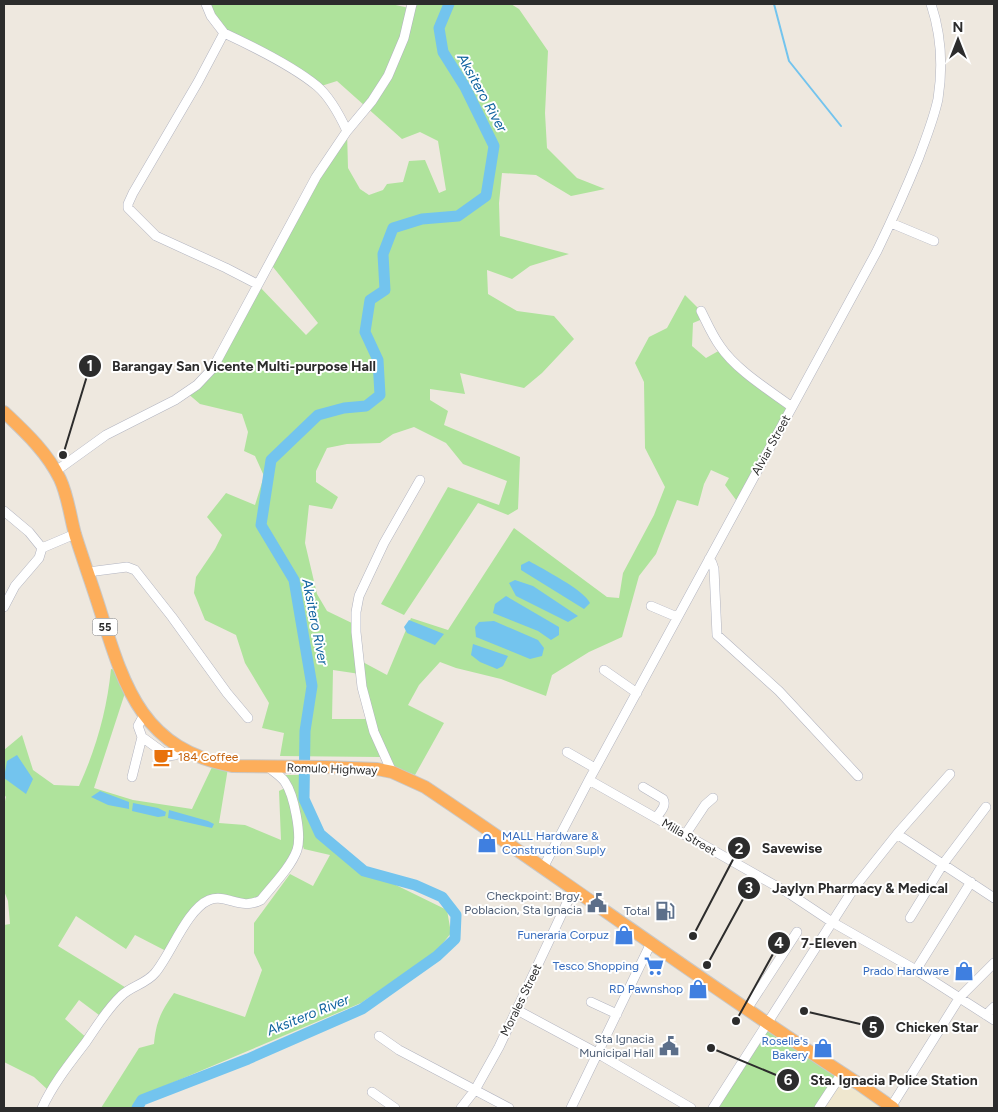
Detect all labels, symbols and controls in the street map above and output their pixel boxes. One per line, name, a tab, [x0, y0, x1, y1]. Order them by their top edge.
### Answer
north arrow	[933, 15, 983, 65]
text: N	[953, 19, 963, 36]
water label: Aksitero River	[453, 50, 511, 136]
callout: Barangay San Vicente Multi-purpose Hall	[77, 351, 386, 380]
text: 1	[87, 357, 93, 375]
text: Barangay San Vicente Multi-purpose Hall	[112, 358, 376, 375]
street label: Alviar Street	[749, 412, 793, 477]
water label: Aksitero River	[298, 577, 332, 668]
road number: 55	[92, 618, 118, 636]
cafe icon: 184 Coffee	[152, 746, 174, 768]
place label: 184 Coffee	[178, 750, 239, 764]
street label: Romulo Highway	[286, 760, 378, 778]
street label: Milla Street	[659, 816, 719, 859]
place label: MALL Hardware & Construction Suply	[502, 829, 606, 857]
shop icon: MALL Hardware & Construction Suply	[476, 832, 498, 854]
callout: Savewise	[727, 834, 832, 863]
text: 2	[735, 840, 744, 858]
text: Savewise	[762, 840, 822, 857]
callout: Jaylyn Pharmacy & Medical	[737, 874, 958, 903]
text: 3	[745, 879, 753, 897]
text: Jaylyn Pharmacy & Medical	[772, 880, 948, 897]
place label: Checkpoint: Brgy. Poblacion, Sta Ignacia	[464, 889, 582, 917]
public building icon: Checkpoint: Brgy. Poblacion, Sta Ignacia	[586, 892, 608, 914]
fuel station icon: Total	[654, 900, 676, 922]
place label: Total	[624, 904, 650, 918]
shop icon: Funeraria Corpuz	[613, 924, 635, 946]
place label: Funeraria Corpuz	[517, 928, 609, 942]
callout: 7-Eleven	[766, 929, 867, 958]
text: 4	[774, 934, 784, 952]
text: 7-Eleven	[801, 935, 857, 952]
supermarket icon: Tesco Shopping	[643, 955, 665, 977]
place label: Tesco Shopping	[553, 959, 639, 973]
shop icon: Prado Hardware	[953, 960, 975, 982]
street label: Morales Street	[497, 961, 545, 1038]
place label: Prado Hardware	[863, 964, 949, 978]
shop icon: RD Pawnshop	[687, 978, 709, 1000]
place label: RD Pawnshop	[609, 982, 683, 996]
water label: Aksitero River	[263, 990, 353, 1040]
callout: Chicken Star	[861, 1013, 988, 1042]
text: 5	[869, 1019, 878, 1037]
text: Chicken Star	[896, 1019, 979, 1036]
place label: Sta Ignacia Municipal Hall	[579, 1032, 654, 1060]
place label: Roselle's Bakery	[762, 1034, 809, 1062]
public building icon: Sta Ignacia Municipal Hall	[658, 1035, 680, 1057]
shop icon: Roselle's Bakery	[812, 1037, 834, 1059]
callout: Sta. Ignacia Police Station	[775, 1066, 987, 1095]
text: 6	[784, 1071, 793, 1089]
text: Sta. Ignacia Police Station	[810, 1072, 978, 1089]

